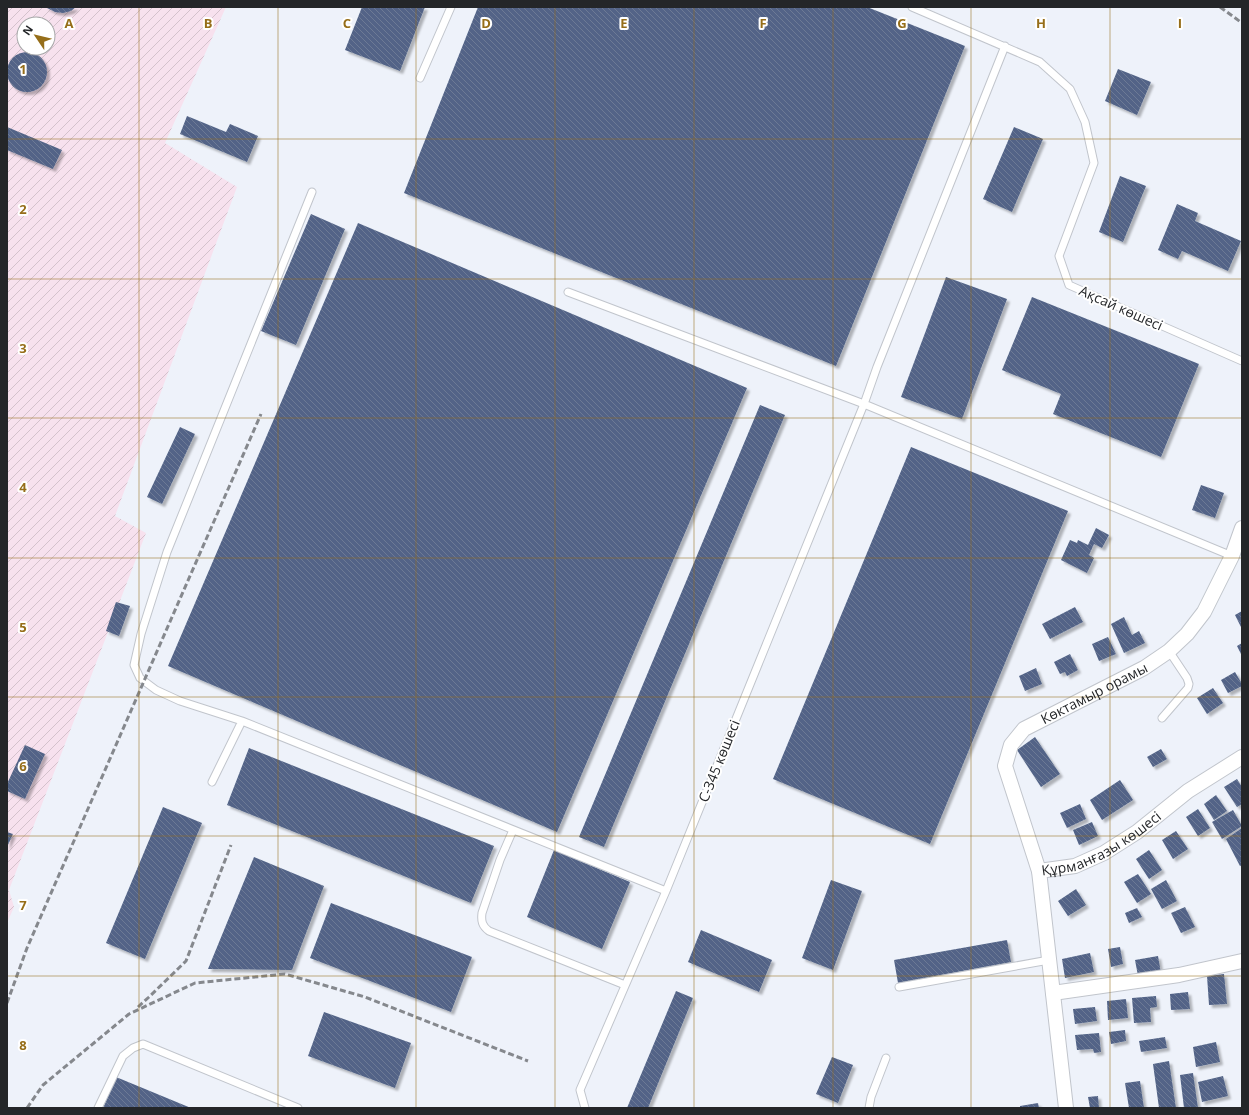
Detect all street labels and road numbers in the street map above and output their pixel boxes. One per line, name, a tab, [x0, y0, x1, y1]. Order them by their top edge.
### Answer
street label: Ақсай көшесі	[1076, 281, 1166, 334]
street label: Көктамыр орамы	[1037, 658, 1151, 728]
street label: С-345 көшесі	[693, 717, 744, 805]
street label: Құрманғазы көшесі	[1040, 806, 1165, 880]

